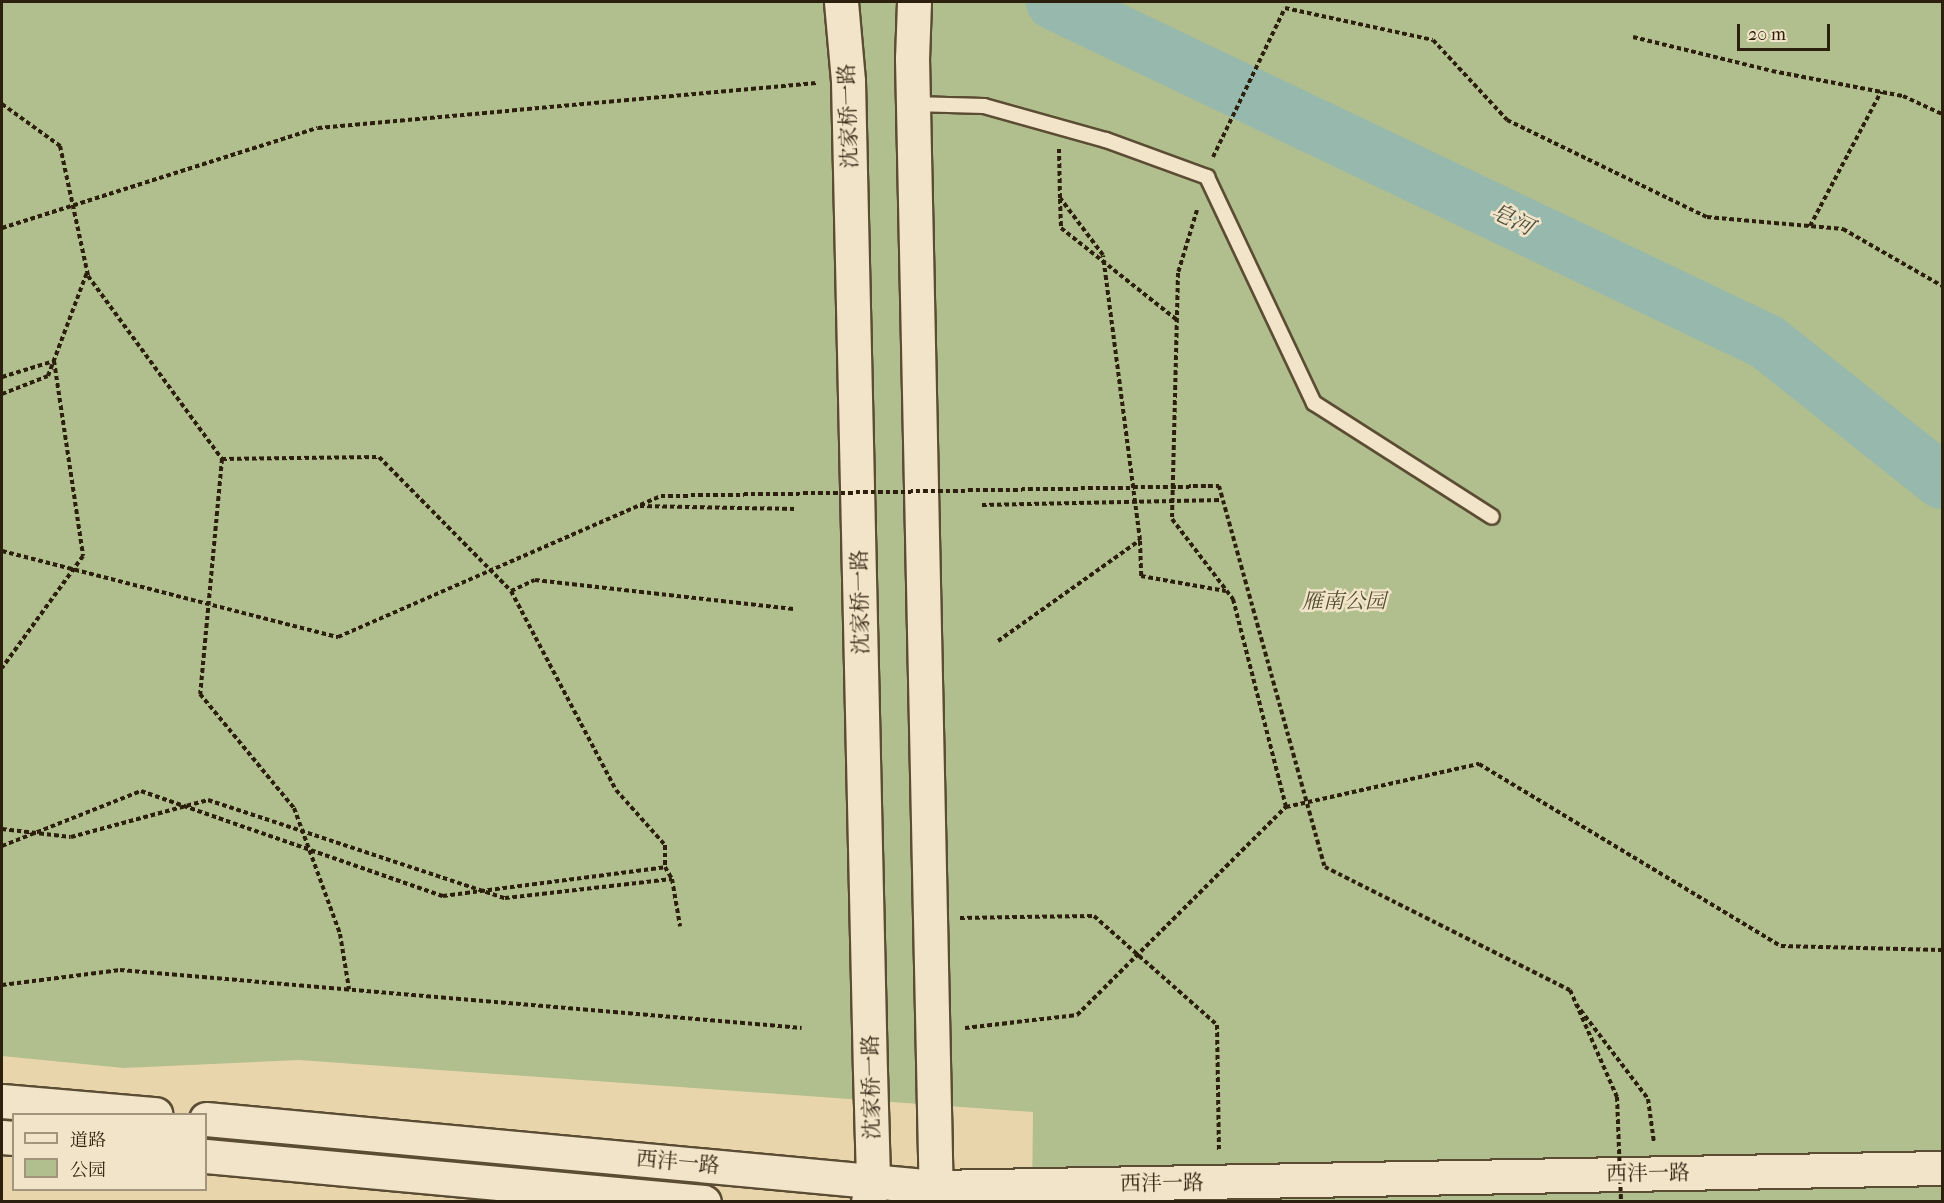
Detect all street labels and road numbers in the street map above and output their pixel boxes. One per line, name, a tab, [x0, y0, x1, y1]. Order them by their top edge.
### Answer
street label: 沈家桥一路	[834, 63, 862, 169]
street label: 沈家桥一路	[846, 549, 874, 655]
street label: 沈家桥一路	[857, 1034, 885, 1140]
street label: 西沣一路	[635, 1146, 721, 1178]
street label: 西沣一路	[1606, 1160, 1690, 1186]
street label: 西沣一路	[1120, 1170, 1204, 1196]

